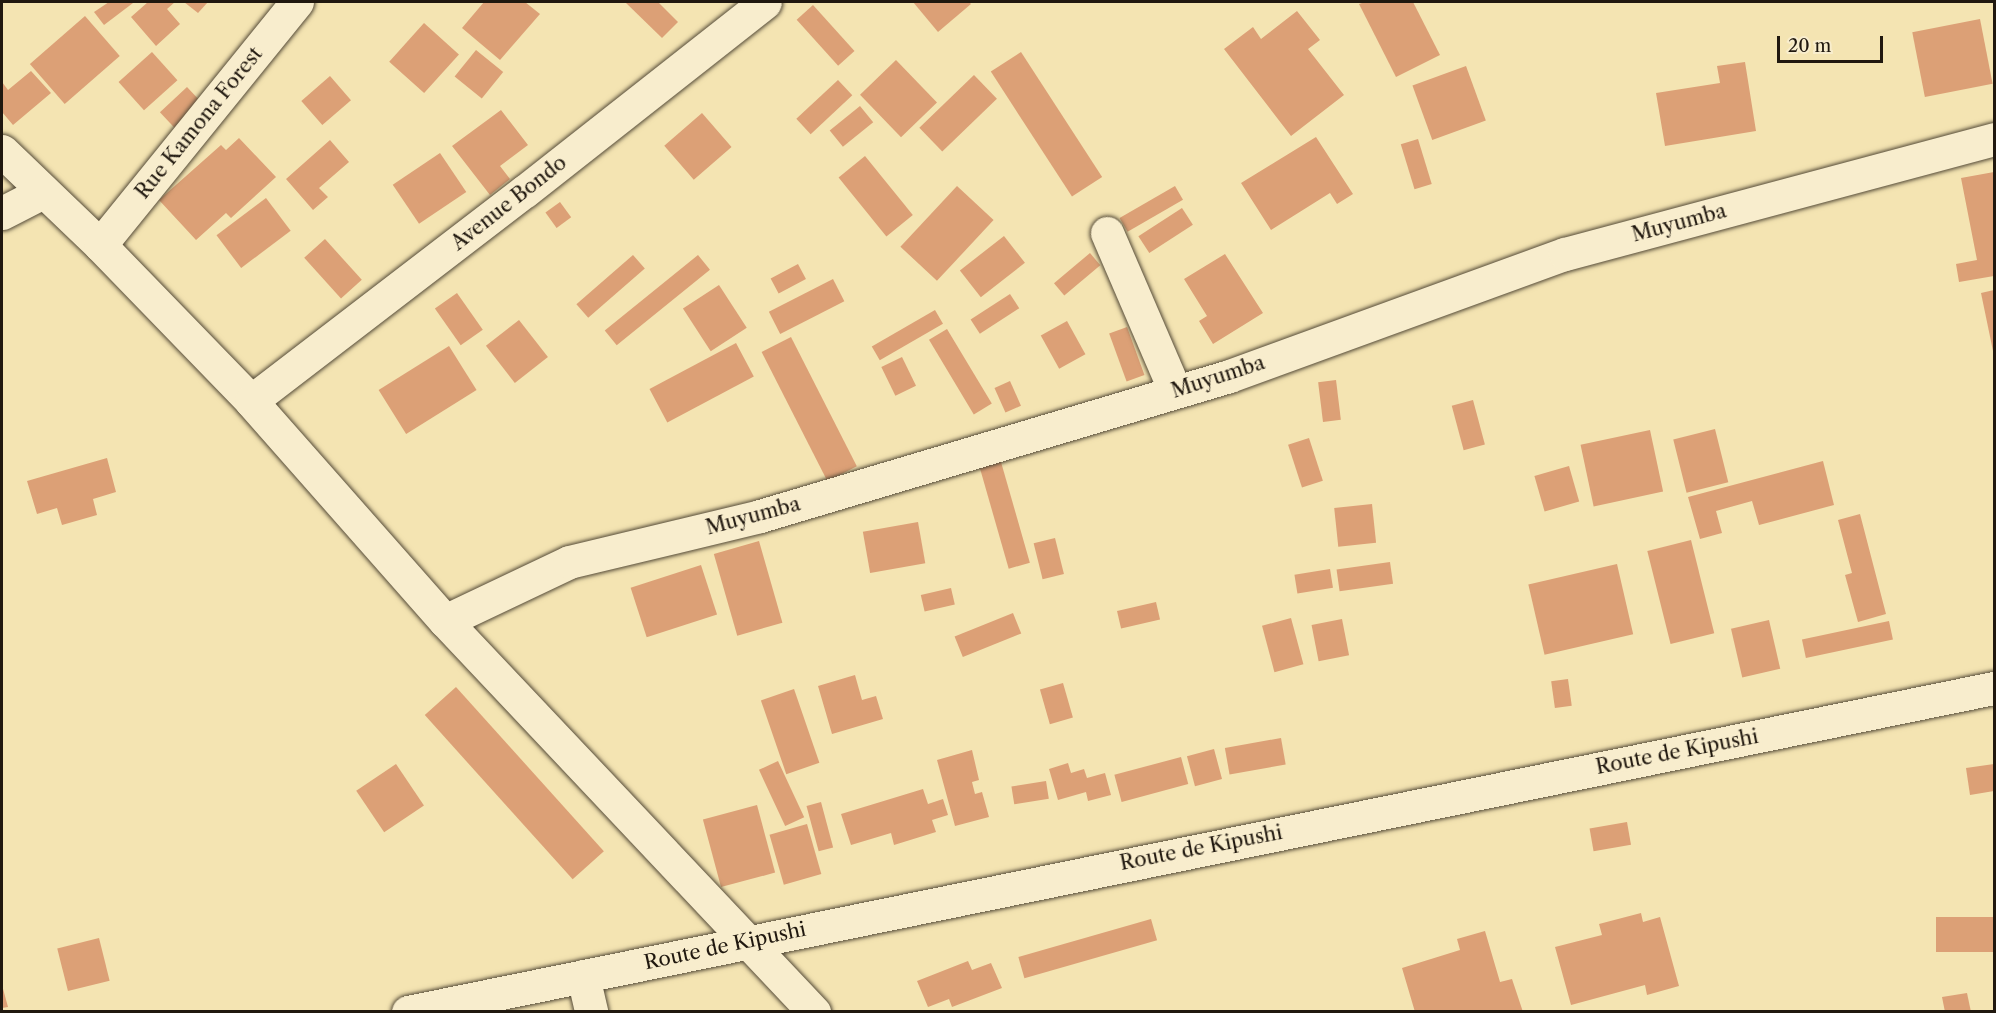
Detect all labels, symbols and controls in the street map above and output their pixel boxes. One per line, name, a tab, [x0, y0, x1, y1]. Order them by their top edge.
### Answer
scale bar	[1780, 24, 1886, 62]
text: 20 m	[1788, 35, 1831, 57]
street label: Rue Kamona Forest	[130, 42, 268, 204]
street label: Avenue Bondo	[447, 151, 571, 255]
street label: Muyumba	[1629, 199, 1729, 247]
street label: Muyumba	[1168, 351, 1268, 403]
street label: Muyumba	[703, 492, 803, 540]
street label: Route de Kipushi	[1594, 724, 1760, 780]
street label: Route de Kipushi	[1118, 820, 1284, 876]
street label: Route de Kipushi	[642, 917, 808, 975]

